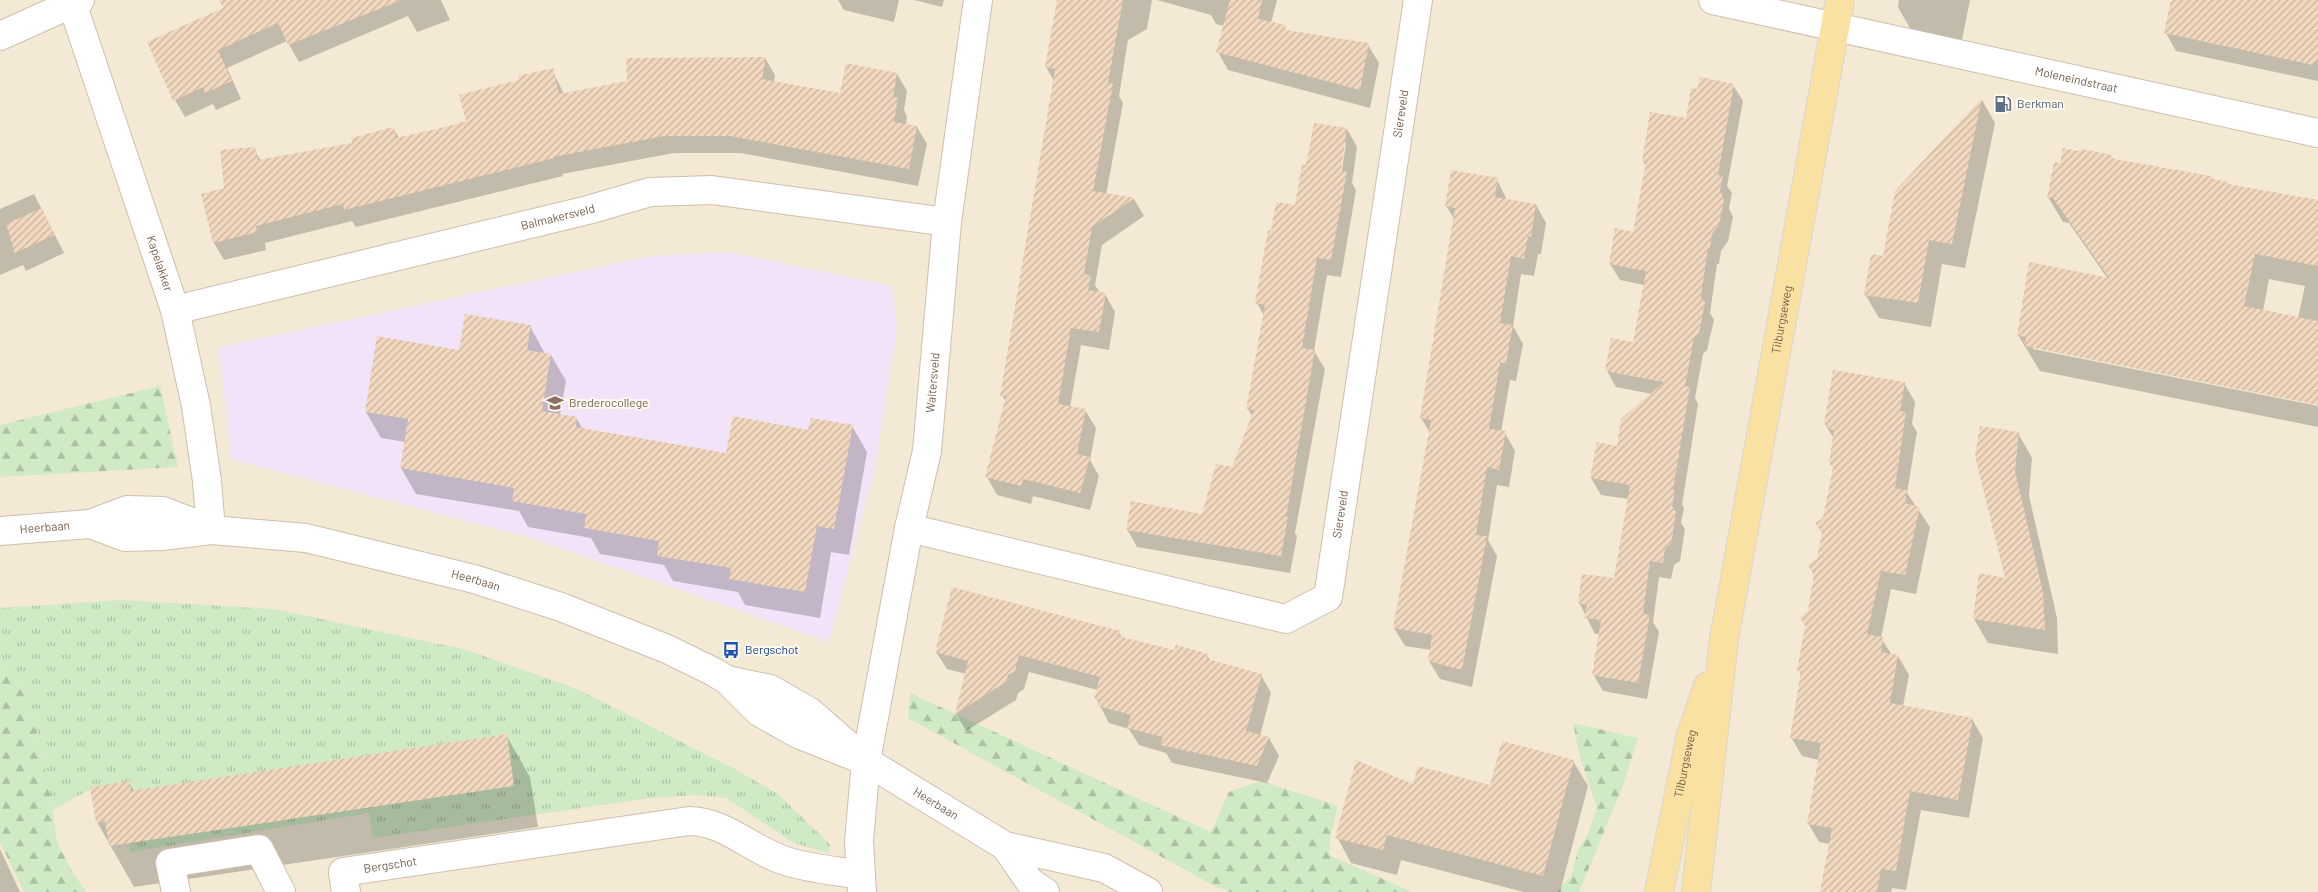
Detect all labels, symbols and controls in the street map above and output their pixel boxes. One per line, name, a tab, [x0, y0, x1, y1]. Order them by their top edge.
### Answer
street label: Moleneindstraat	[2034, 63, 2119, 95]
street label: Siereveld	[1389, 89, 1410, 138]
fuel station icon: Berkman	[1993, 94, 2013, 114]
place label: Berkman	[2017, 96, 2064, 110]
street label: Balmakersveld	[519, 200, 596, 232]
street label: Kapelakker	[145, 234, 176, 294]
street label: Tilburgseweg	[1768, 284, 1794, 355]
street label: Waltersveld	[922, 352, 942, 413]
school or university icon: Brederocollege	[545, 393, 565, 413]
place label: Brederocollege	[569, 395, 649, 409]
street label: Siereveld	[1329, 489, 1350, 539]
street label: Heerbaan	[19, 518, 70, 535]
street label: Heerbaan	[450, 566, 502, 593]
bus stop icon: Bergschot	[721, 640, 741, 660]
place label: Bergschot	[745, 642, 799, 656]
street label: Tilburgseweg	[1670, 727, 1698, 799]
street label: Heerbaan	[911, 784, 961, 822]
street label: Bergschot	[362, 853, 418, 875]

